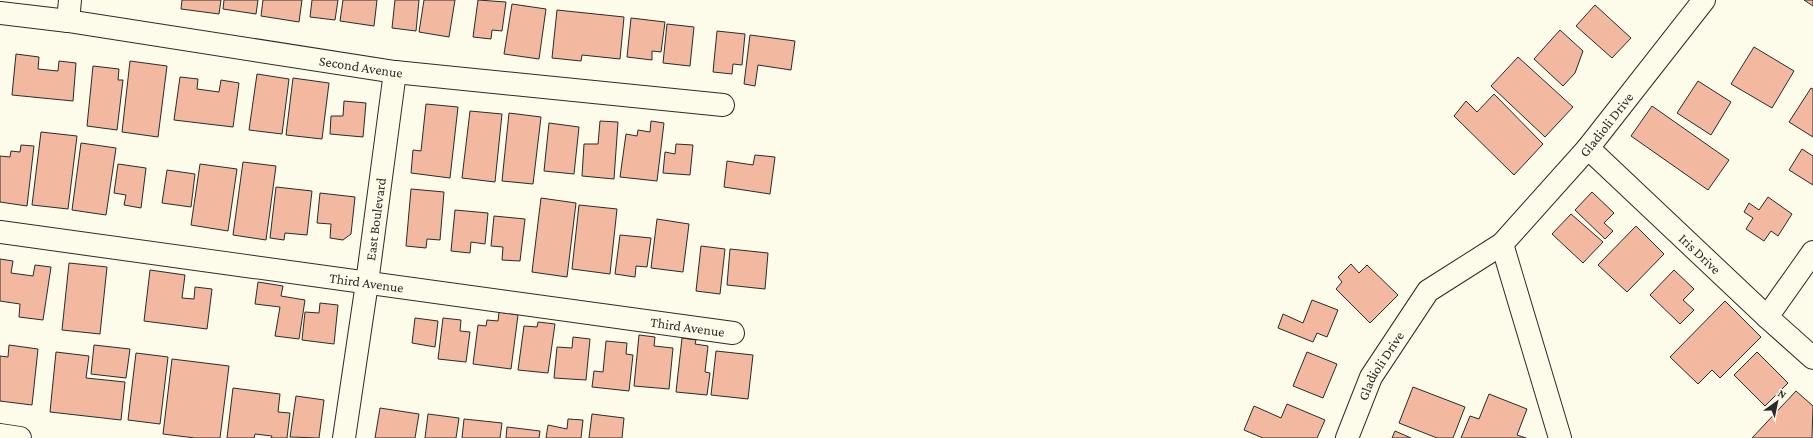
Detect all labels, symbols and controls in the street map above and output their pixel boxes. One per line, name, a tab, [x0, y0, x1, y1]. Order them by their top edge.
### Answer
street label: Second Avenue	[318, 52, 403, 81]
street label: Gladioli Drive	[1576, 89, 1637, 160]
street label: East Boulevard	[362, 176, 389, 262]
street label: Iris Drive	[1676, 230, 1724, 277]
street label: Third Avenue	[328, 269, 405, 296]
street label: Third Avenue	[649, 314, 726, 340]
street label: Gladioli Drive	[1355, 328, 1407, 403]
north arrow	[1757, 382, 1797, 422]
text: N	[1776, 387, 1789, 401]

